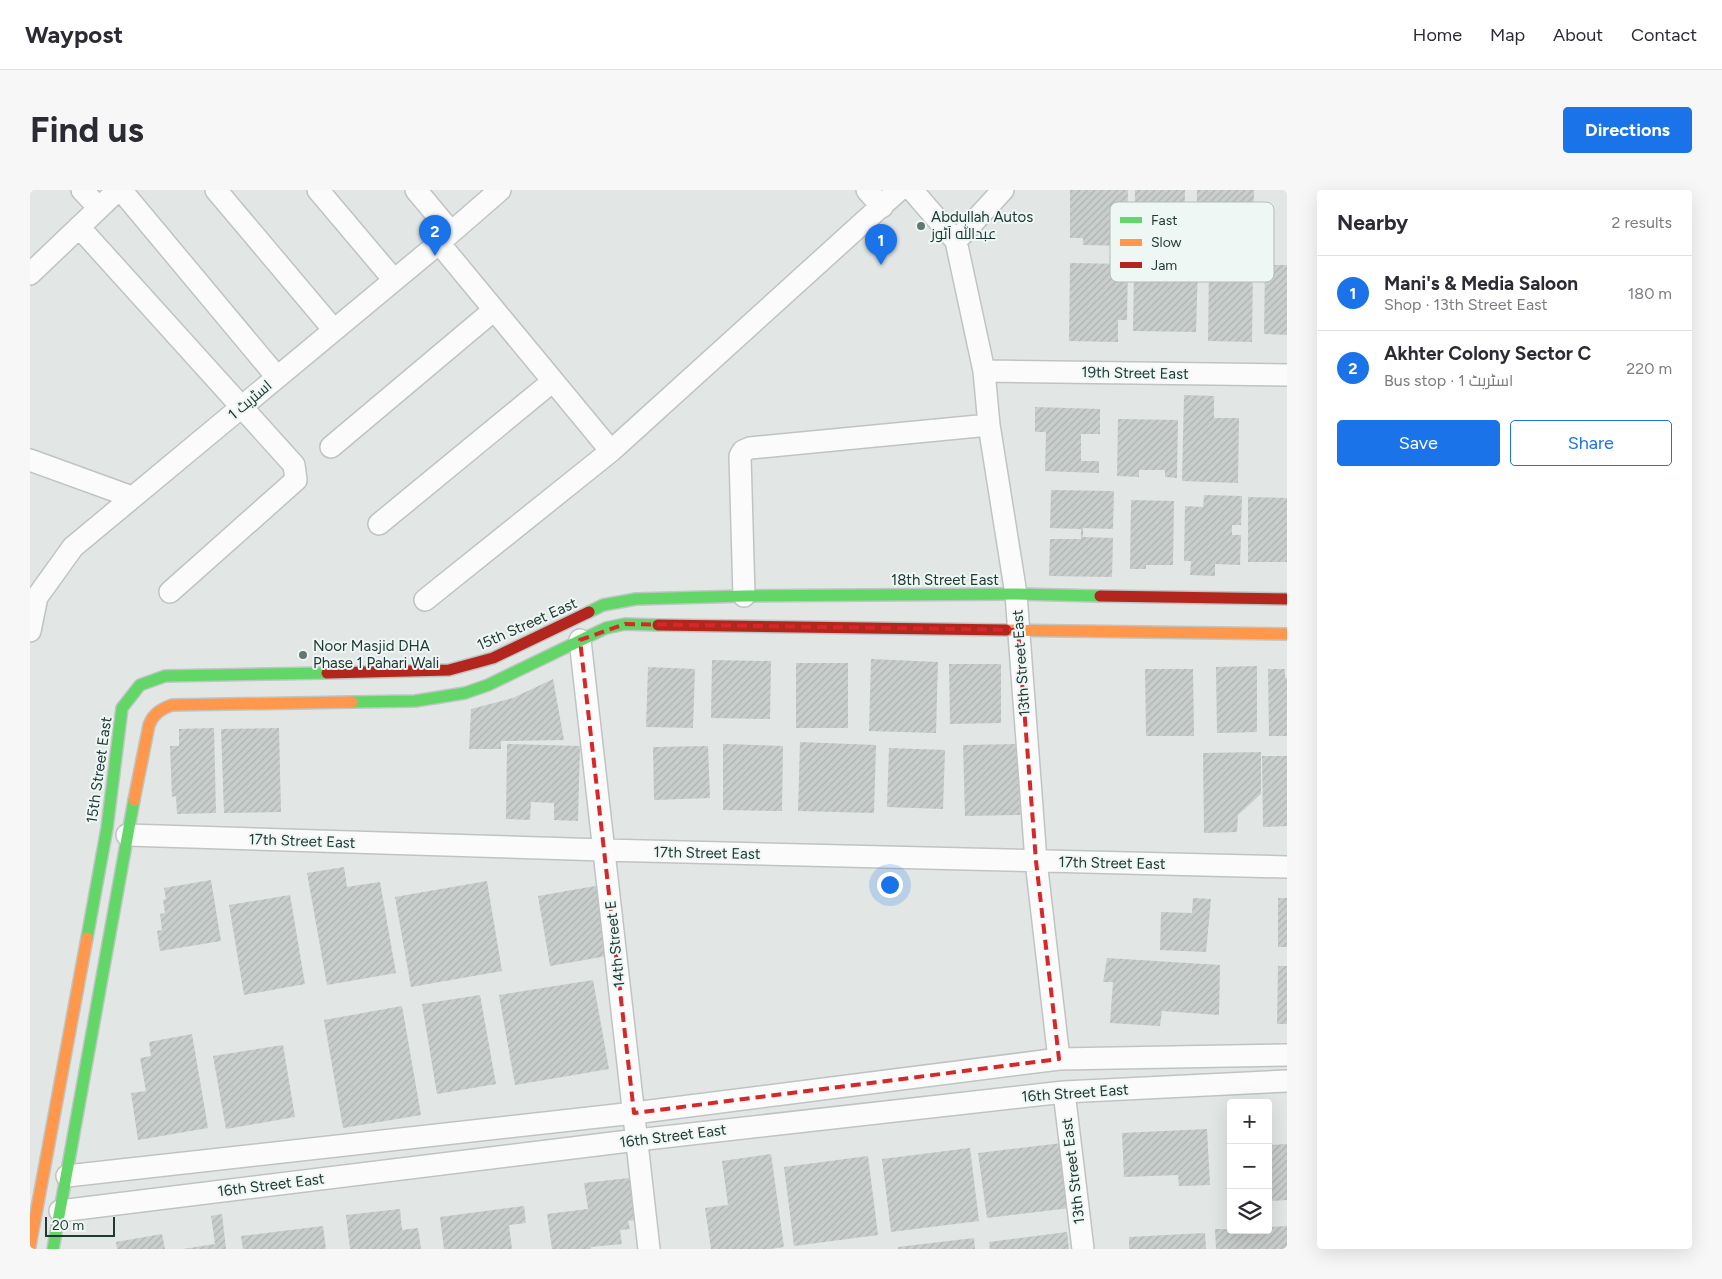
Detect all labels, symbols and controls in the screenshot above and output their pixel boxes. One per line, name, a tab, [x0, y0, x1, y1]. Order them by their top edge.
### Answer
text: Waypost	[25, 20, 123, 49]
text: Home	[1413, 24, 1462, 46]
text: Map	[1490, 24, 1525, 46]
text: About	[1553, 24, 1603, 46]
text: Contact	[1631, 24, 1697, 46]
button: Directions	[1563, 107, 1692, 153]
text: Find us	[30, 109, 144, 151]
legend	[1110, 202, 1274, 282]
place label: Abdullah Autos عبدالله آٹوز	[930, 208, 1033, 243]
text: Nearby	[1337, 210, 1408, 235]
text: Fast	[1151, 212, 1177, 229]
text: 2 results	[1612, 213, 1672, 232]
pin: 2	[419, 215, 451, 256]
marker: Abdullah Autos عبدالله آٹوز	[915, 220, 927, 232]
pin: 1	[865, 224, 897, 265]
text: Slow	[1151, 234, 1182, 251]
text: Jam	[1151, 257, 1177, 274]
text: Mani's & Media Saloon	[1384, 272, 1578, 295]
text: 1	[1350, 284, 1356, 303]
text: 180 m	[1628, 284, 1672, 303]
text: Shop · 13th Street East	[1384, 295, 1548, 314]
text: Akhter Colony Sector C	[1384, 342, 1591, 365]
text: 2	[1348, 359, 1358, 378]
text: 220 m	[1626, 359, 1672, 378]
street label: 19th Street East	[1081, 363, 1189, 383]
text: Bus stop · اسٹریٹ 1	[1384, 371, 1513, 390]
street label: اسٹریٹ 1	[224, 377, 276, 423]
button: Save	[1337, 420, 1500, 466]
button: Share	[1510, 420, 1672, 466]
street label: 18th Street East	[891, 571, 999, 589]
street label: 15th Street East	[474, 594, 580, 654]
street label: 13th Street East	[1008, 609, 1034, 717]
place label: Noor Masjid DHA Phase 1 Pahari Wali	[313, 637, 439, 672]
marker: Noor Masjid DHA Phase 1 Pahari Wali	[297, 649, 309, 661]
street label: 15th Street East	[83, 715, 115, 824]
street label: 17th Street East	[248, 830, 356, 852]
street label: 17th Street East	[653, 843, 761, 863]
street label: 17th Street East	[1058, 853, 1166, 873]
your location	[877, 872, 903, 898]
street label: 14th Street E	[601, 899, 629, 989]
street label: 16th Street East	[1021, 1080, 1129, 1106]
map controls	[1227, 1099, 1272, 1234]
button: +	[1227, 1099, 1272, 1144]
street label: 13th Street East	[1058, 1116, 1088, 1225]
street label: 16th Street East	[619, 1120, 728, 1151]
button: −	[1227, 1144, 1272, 1189]
street label: 16th Street East	[217, 1169, 326, 1200]
button: layers	[1227, 1189, 1272, 1234]
scale bar	[45, 1214, 115, 1237]
text: 20 m	[52, 1217, 84, 1234]

